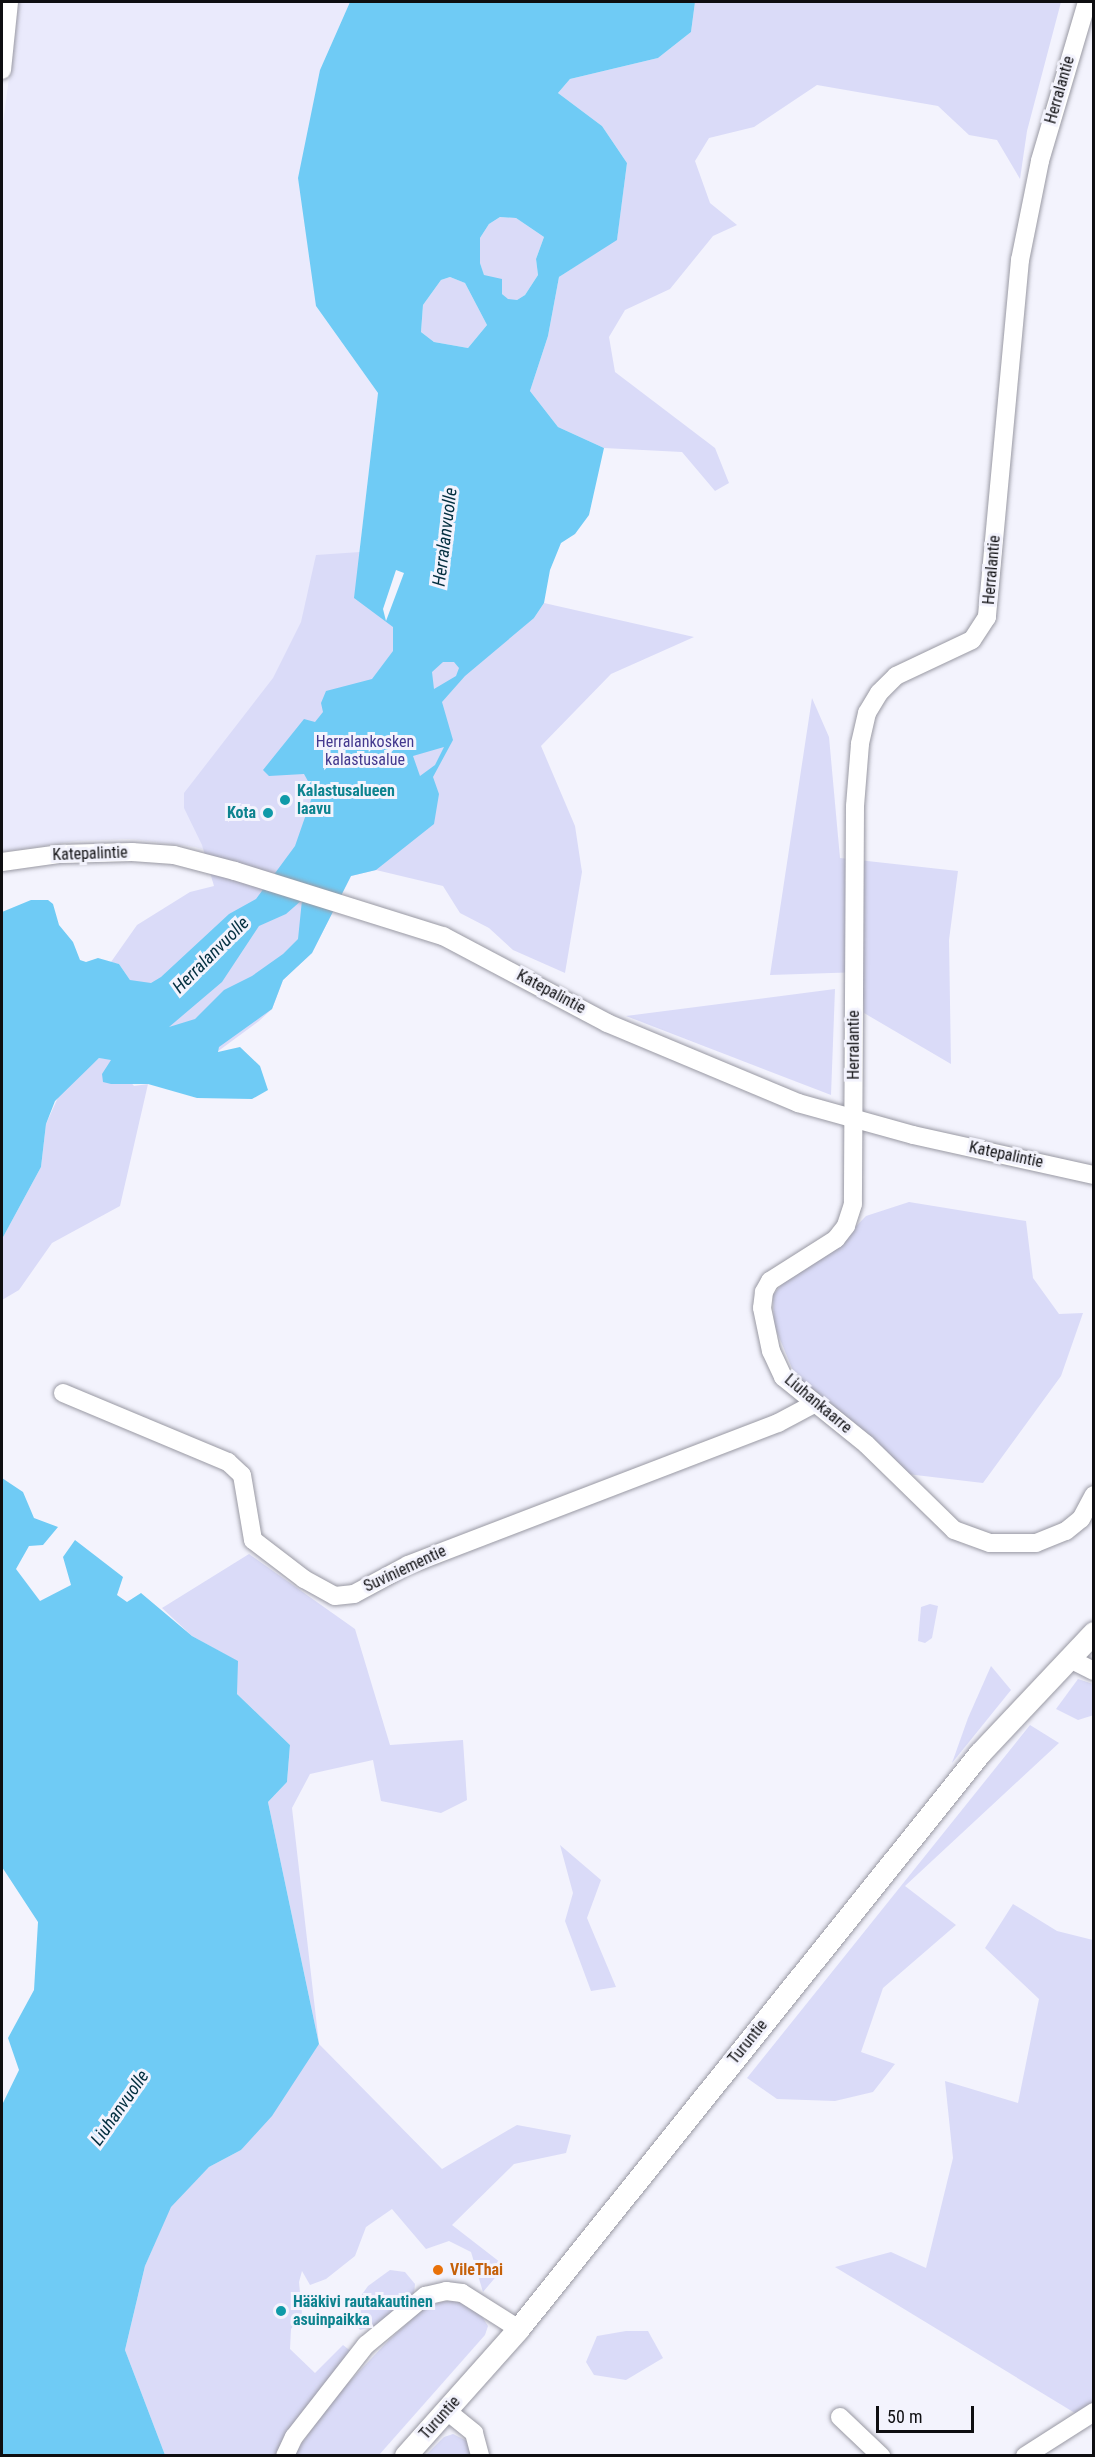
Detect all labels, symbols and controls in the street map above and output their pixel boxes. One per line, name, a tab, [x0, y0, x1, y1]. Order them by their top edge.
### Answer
street label: Herralantie	[1041, 54, 1079, 126]
water label: Herralanvuolle	[428, 486, 462, 588]
street label: Herralantie	[979, 535, 1005, 605]
park label: Herralankosken kalastusalue	[316, 732, 414, 770]
place label: Kalastusalueen laavu	[297, 781, 395, 819]
marker: Kalastusalueen laavu	[278, 793, 292, 807]
place label: Kota	[227, 803, 256, 823]
marker: Kota	[261, 806, 275, 820]
street label: Katepalintie	[52, 843, 128, 865]
water label: Herralanvuolle	[168, 912, 254, 998]
street label: Katepalintie	[513, 966, 589, 1018]
street label: Herralantie	[844, 1010, 864, 1080]
street label: Katepalintie	[967, 1138, 1045, 1172]
street label: Liuhankaarre	[780, 1370, 856, 1438]
street label: Suviniementie	[361, 1542, 449, 1596]
street label: Turuntie	[724, 2016, 772, 2068]
water label: Liuhanvuolle	[86, 2066, 154, 2150]
place label: VileThai	[450, 2260, 503, 2280]
marker: VileThai	[431, 2263, 445, 2277]
place label: Hääkivi rautakautinen asuinpaikka	[293, 2292, 433, 2330]
marker: Hääkivi rautakautinen asuinpaikka	[274, 2304, 288, 2318]
street label: Turuntie	[416, 2392, 464, 2444]
scale bar	[879, 2394, 976, 2432]
text: 50 m	[887, 2406, 922, 2427]

